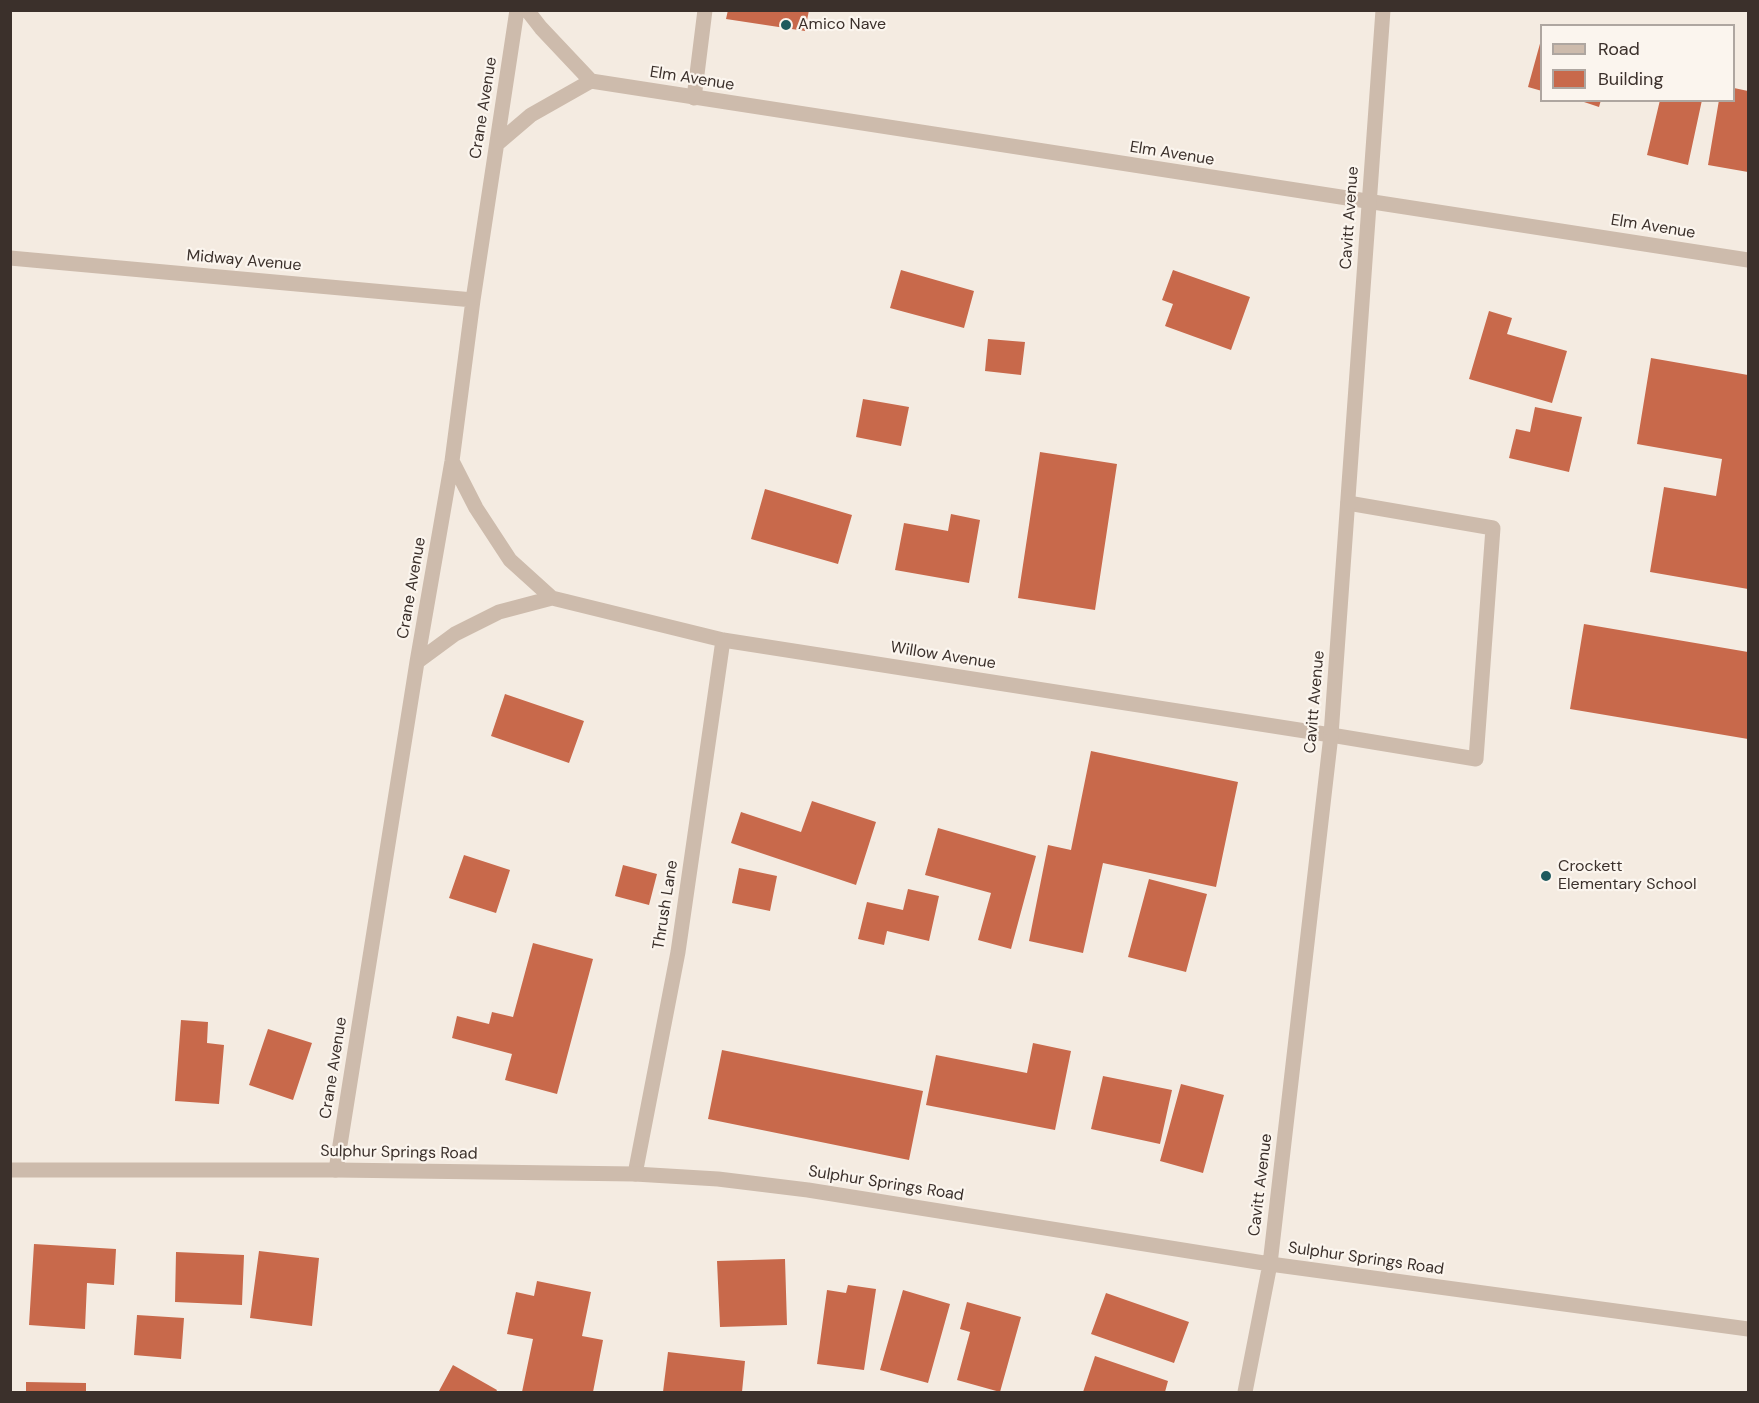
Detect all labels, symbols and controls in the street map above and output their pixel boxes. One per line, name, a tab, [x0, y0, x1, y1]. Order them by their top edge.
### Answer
place label: Amico Nave	[798, 15, 886, 35]
marker: Amico Nave	[779, 18, 793, 32]
legend	[1540, 24, 1735, 102]
text: Road	[1598, 37, 1640, 61]
street label: Crane Avenue	[466, 56, 502, 160]
street label: Elm Avenue	[648, 63, 736, 95]
text: Building	[1598, 67, 1663, 91]
street label: Elm Avenue	[1128, 138, 1216, 170]
street label: Cavitt Avenue	[1337, 166, 1363, 270]
street label: Elm Avenue	[1609, 211, 1697, 243]
street label: Midway Avenue	[186, 246, 302, 276]
street label: Crane Avenue	[394, 536, 430, 640]
street label: Willow Avenue	[889, 638, 997, 674]
street label: Cavitt Avenue	[1301, 650, 1329, 754]
place label: Crockett Elementary School	[1558, 857, 1696, 895]
street label: Thrush Lane	[649, 859, 683, 951]
marker: Crockett Elementary School	[1539, 869, 1553, 883]
street label: Crane Avenue	[316, 1016, 352, 1120]
street label: Cavitt Avenue	[1245, 1133, 1277, 1237]
street label: Sulphur Springs Road	[320, 1142, 478, 1164]
street label: Sulphur Springs Road	[807, 1162, 965, 1206]
street label: Sulphur Springs Road	[1287, 1239, 1445, 1279]

